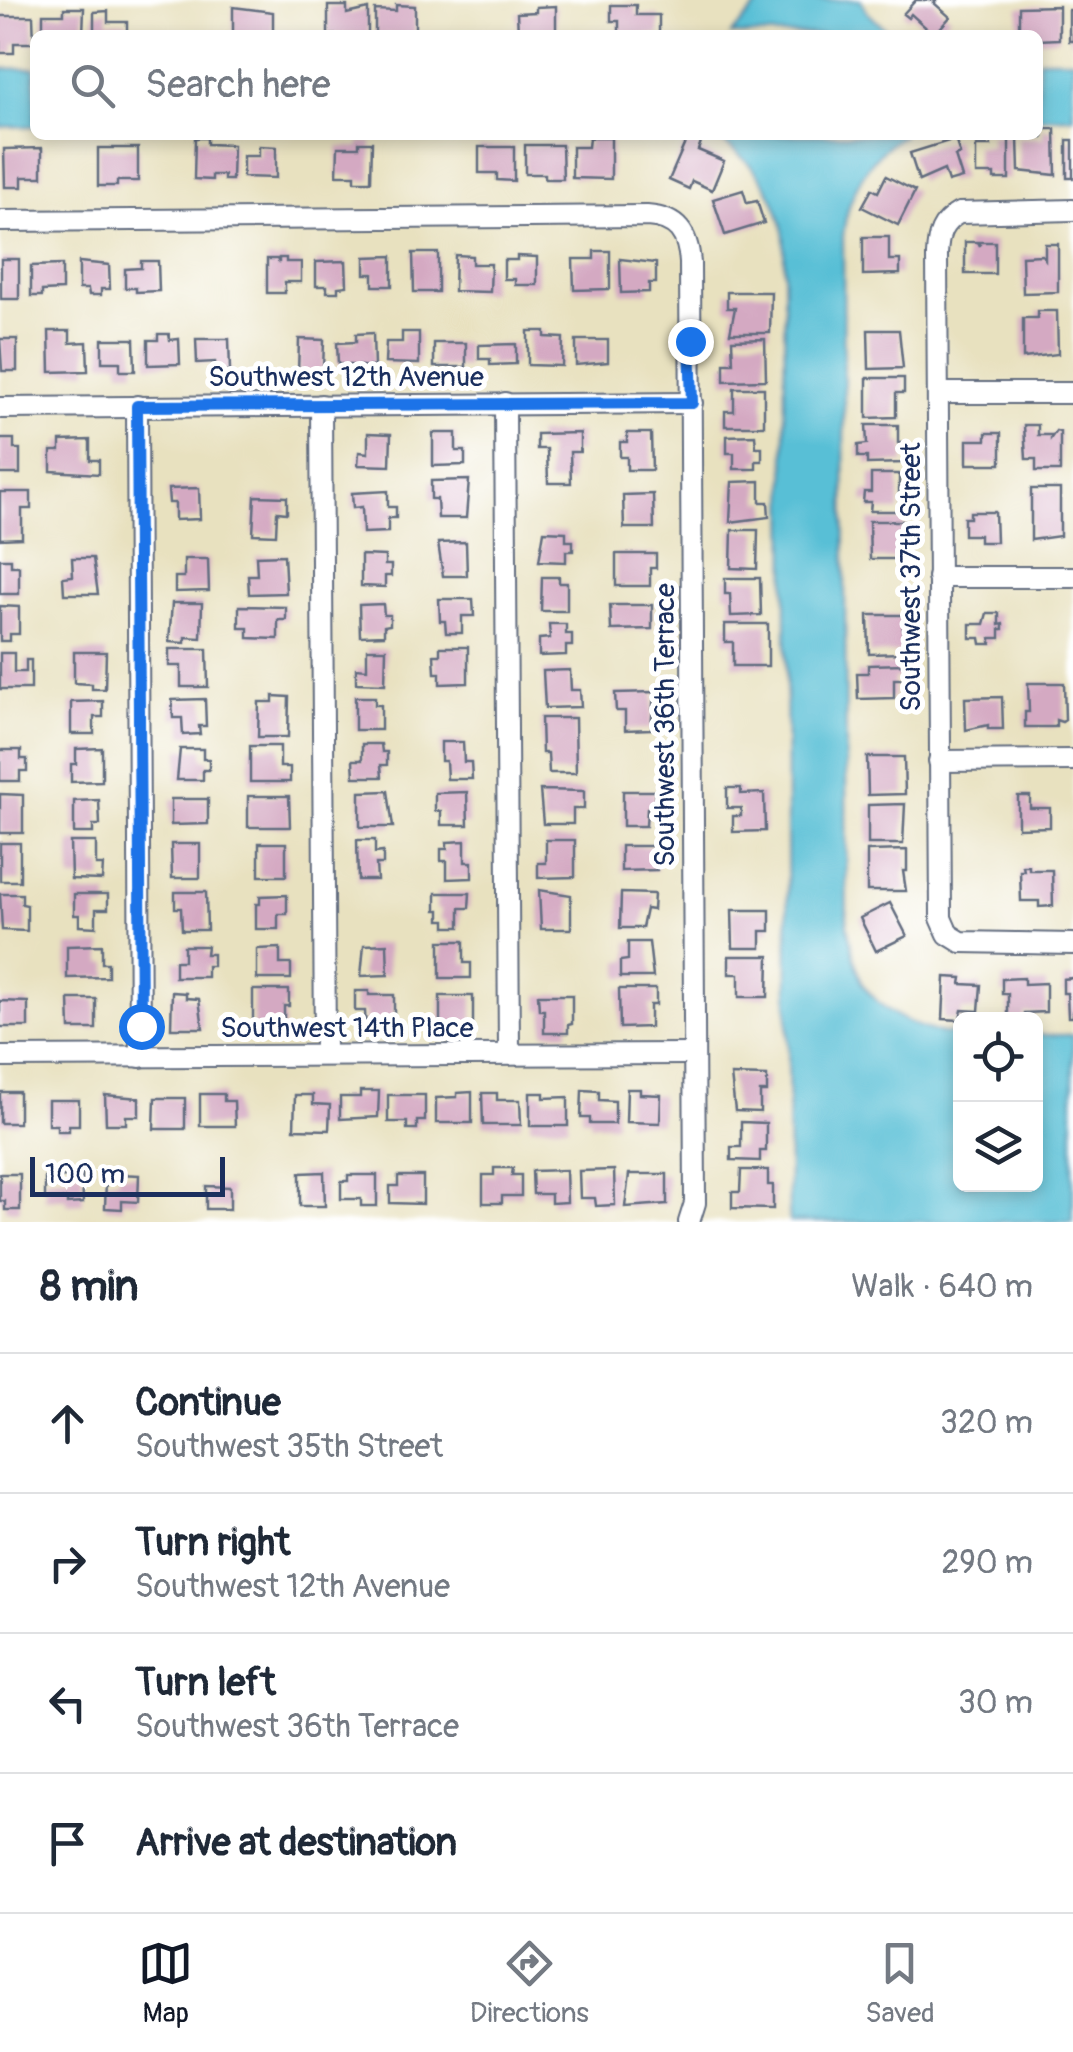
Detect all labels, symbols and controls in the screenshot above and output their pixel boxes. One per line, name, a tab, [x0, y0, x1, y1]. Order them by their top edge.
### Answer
search box	[30, 30, 1043, 140]
icon: search	[65, 58, 120, 113]
text: Search here	[145, 61, 331, 109]
route end	[668, 319, 714, 365]
street label: Southwest 12th Avenue	[208, 360, 484, 395]
street label: Southwest 37th Street	[894, 442, 929, 712]
street label: Southwest 36th Terrace	[648, 583, 683, 867]
route start	[119, 1004, 165, 1050]
street label: Southwest 14th Place	[220, 1011, 474, 1046]
map controls	[953, 1012, 1043, 1192]
button: locate	[953, 1012, 1043, 1102]
button: layers	[953, 1102, 1043, 1192]
scale bar	[30, 1152, 225, 1196]
text: 100 m	[45, 1157, 125, 1192]
text: 8 min	[40, 1261, 138, 1313]
text: Walk · 640 m	[851, 1267, 1033, 1307]
text: Continue	[135, 1379, 281, 1427]
icon: ahead	[40, 1396, 95, 1451]
text: 320 m	[940, 1403, 1033, 1443]
text: Southwest 35th Street	[135, 1427, 443, 1467]
text: Turn right	[135, 1519, 290, 1567]
icon: right	[40, 1536, 95, 1591]
text: 290 m	[941, 1543, 1033, 1583]
text: Southwest 12th Avenue	[135, 1567, 450, 1607]
text: Turn left	[135, 1659, 276, 1707]
icon: left	[40, 1676, 95, 1731]
text: 30 m	[958, 1683, 1033, 1723]
text: Southwest 36th Terrace	[135, 1707, 459, 1747]
icon: arrive	[40, 1816, 95, 1871]
text: Arrive at destination	[135, 1819, 457, 1867]
tab: Map	[138, 1936, 193, 2031]
tab: Directions	[470, 1936, 589, 2031]
tab: Saved	[865, 1936, 935, 2031]

